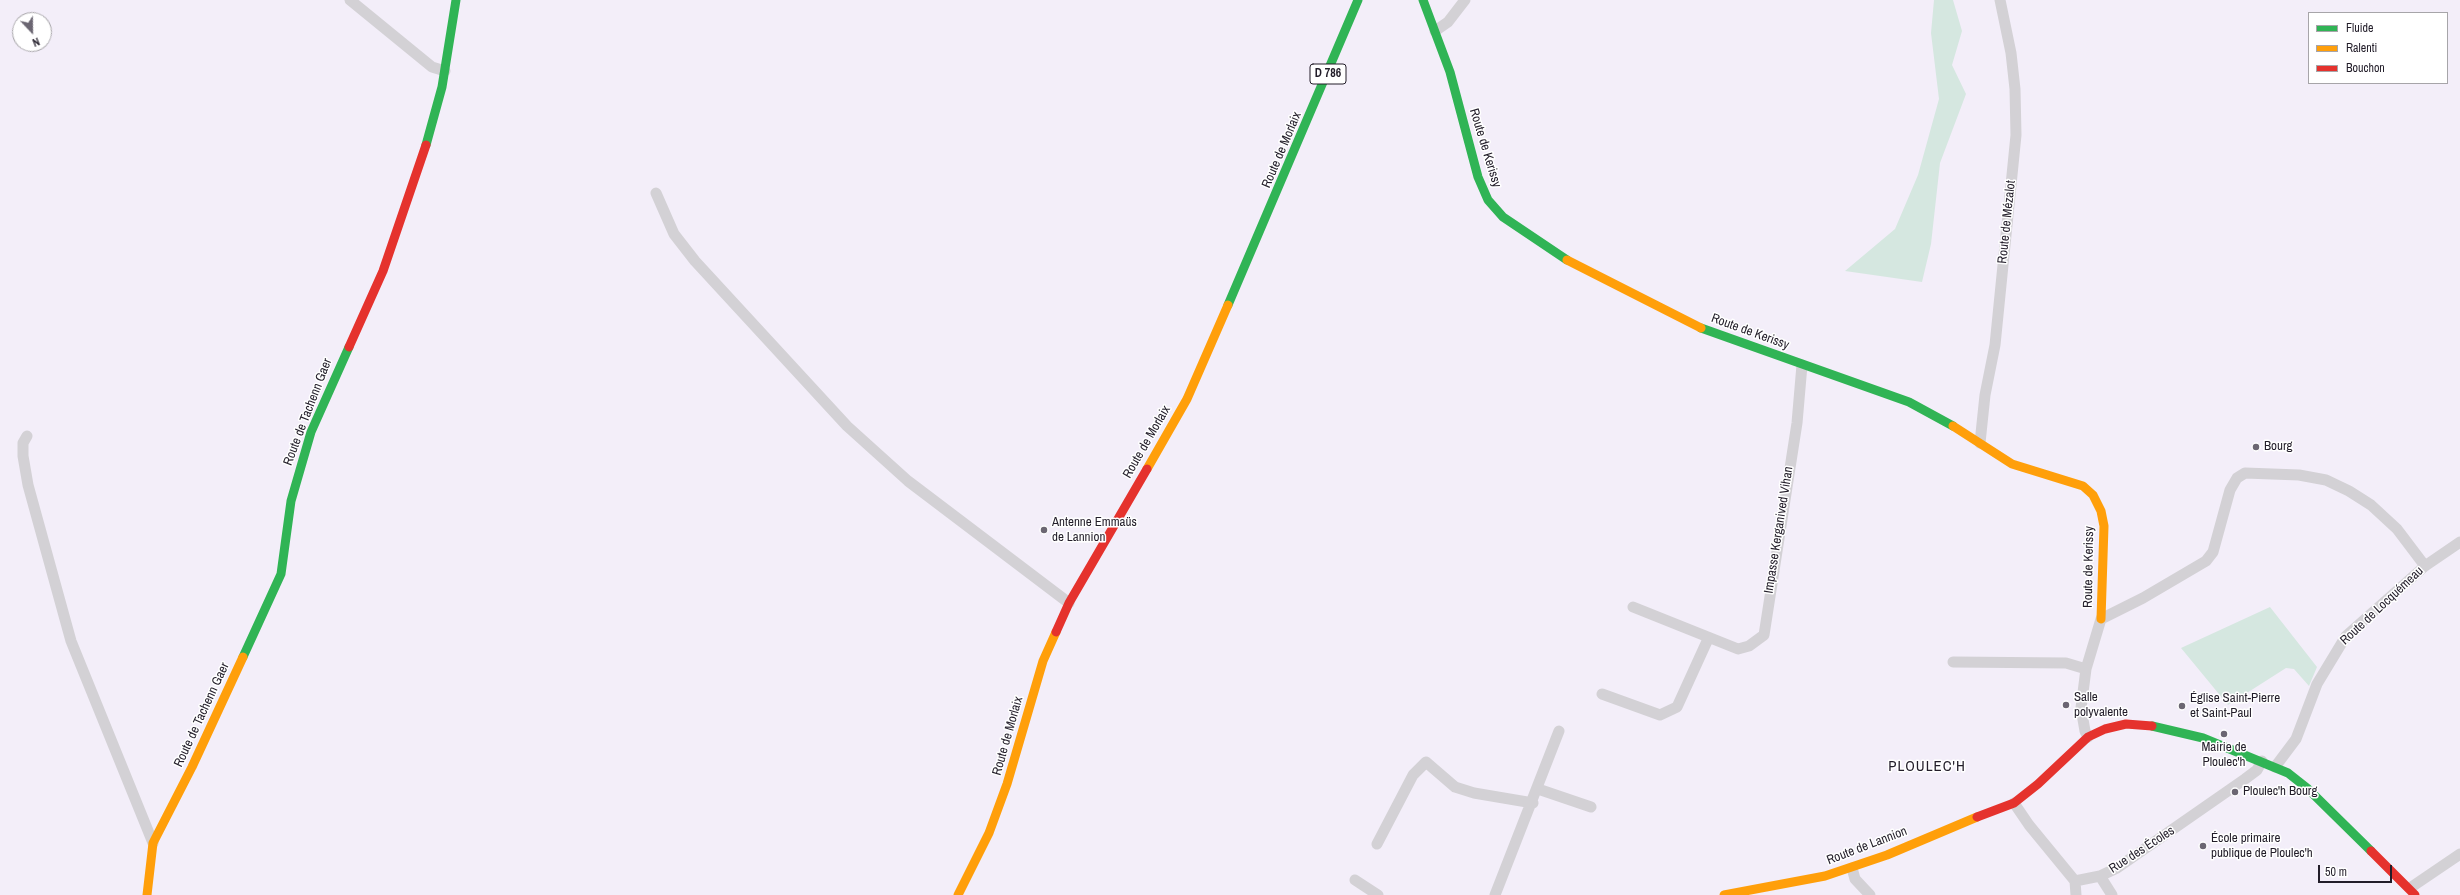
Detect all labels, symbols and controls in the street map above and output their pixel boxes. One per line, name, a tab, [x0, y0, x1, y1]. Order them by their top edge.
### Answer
north arrow	[12, 12, 52, 52]
legend	[2308, 12, 2448, 84]
text: Fluide	[2346, 20, 2373, 36]
text: N	[30, 34, 42, 50]
text: Ralenti	[2346, 40, 2377, 56]
text: Bouchon	[2346, 60, 2385, 76]
road number: D 786	[1310, 64, 1346, 84]
street label: Route de Kerissy	[1466, 107, 1504, 189]
street label: Route de Morlaix	[1259, 110, 1305, 190]
street label: Route de Mézalot	[1995, 180, 2019, 264]
street label: Route de Kerissy	[1709, 311, 1791, 353]
street label: Route de Tachenn Gaer	[280, 356, 336, 468]
street label: Route de Morlaix	[1120, 403, 1174, 481]
place label: Bourg	[2264, 439, 2292, 455]
marker: Bourg	[2251, 442, 2261, 452]
street label: Impasse Kerganived Vihan	[1761, 465, 1797, 595]
place label: Antenne Emmaüs de Lannion	[1052, 515, 1137, 546]
marker: Antenne Emmaüs de Lannion	[1039, 525, 1049, 535]
street label: Route de Kerissy	[2080, 526, 2098, 608]
street label: Route de Locquémeau	[2337, 564, 2427, 648]
street label: Route de Tachenn Gaer	[171, 660, 233, 770]
place label: Salle polyvalente	[2074, 690, 2128, 721]
place label: Église Saint-Pierre et Saint-Paul	[2190, 691, 2280, 722]
street label: Route de Morlaix	[989, 695, 1027, 777]
marker: Salle polyvalente	[2061, 700, 2071, 710]
marker: Église Saint-Pierre et Saint-Paul	[2177, 701, 2187, 711]
marker: Mairie de Ploulec'h	[2219, 729, 2229, 739]
place label: Mairie de Ploulec'h	[2201, 740, 2247, 771]
district label: PLOULEC'H	[1888, 758, 1966, 776]
place label: Ploulec'h Bourg	[2243, 784, 2317, 800]
marker: Ploulec'h Bourg	[2230, 787, 2240, 797]
street label: Rue des Écoles	[2106, 823, 2178, 877]
street label: Route de Lannion	[1825, 824, 1909, 868]
place label: École primaire publique de Ploulec'h	[2211, 831, 2313, 862]
marker: École primaire publique de Ploulec'h	[2198, 841, 2208, 851]
scale bar	[2320, 857, 2394, 883]
text: 50 m	[2325, 864, 2347, 880]

